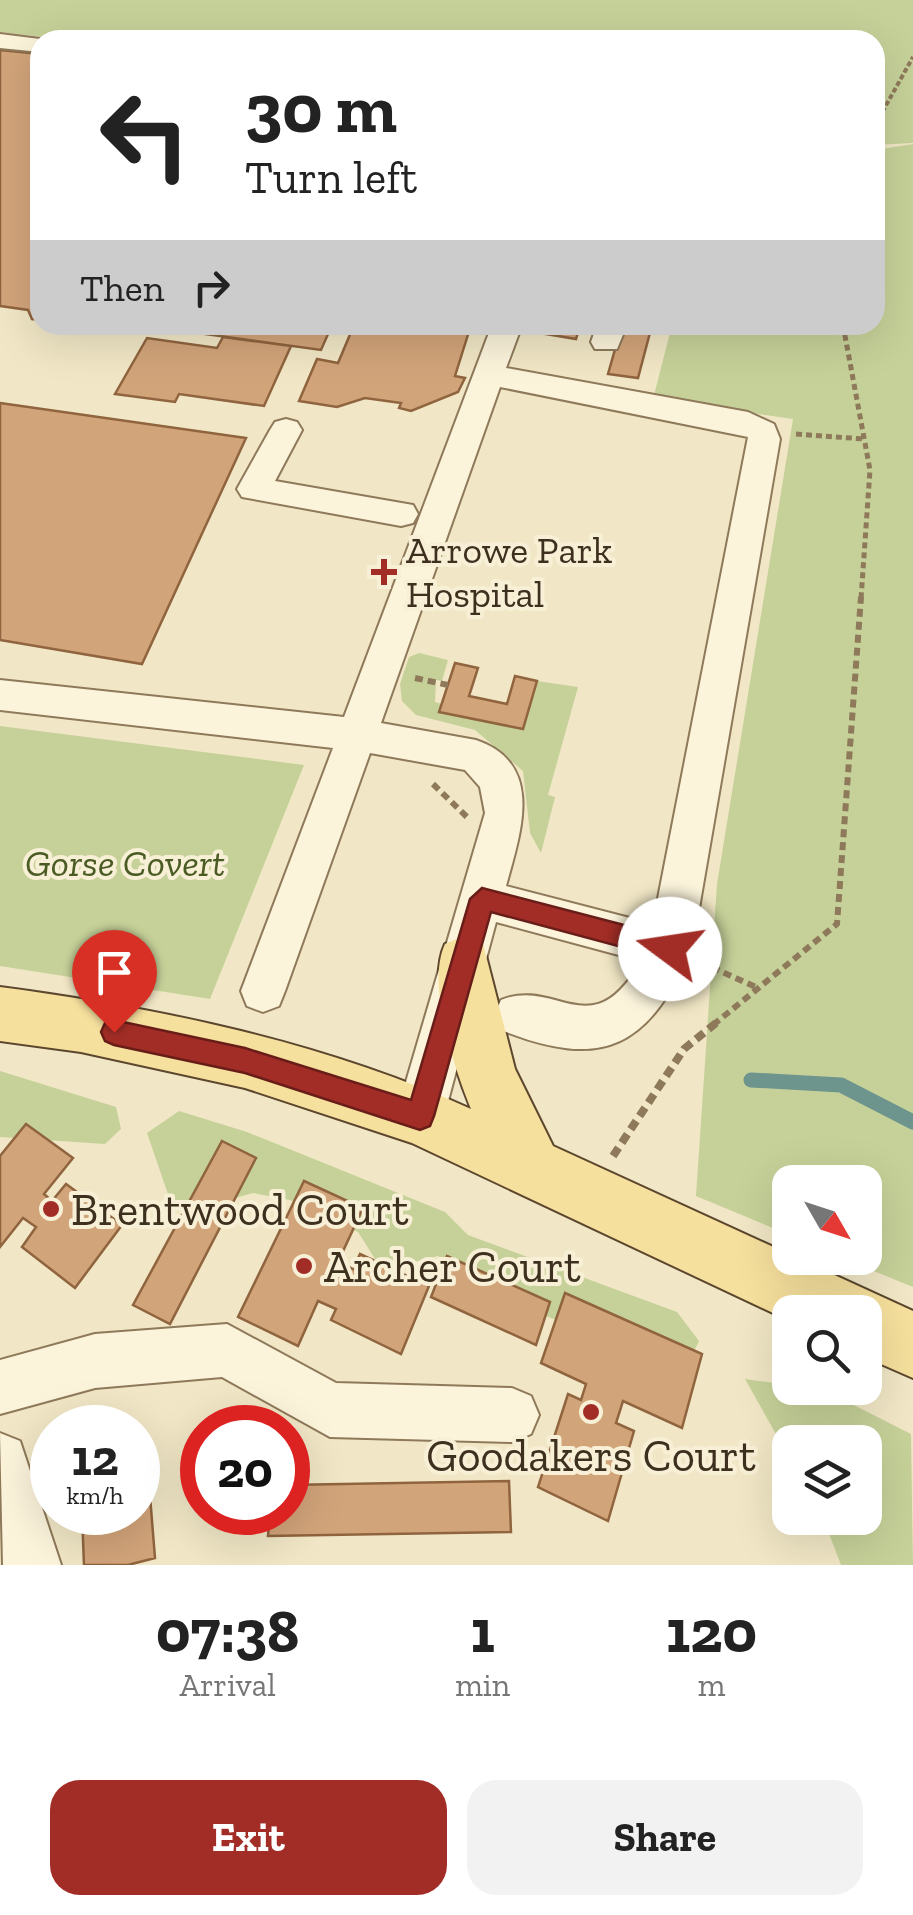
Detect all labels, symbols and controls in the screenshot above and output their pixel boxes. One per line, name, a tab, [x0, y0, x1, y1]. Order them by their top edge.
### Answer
text: 30 m	[245, 66, 397, 150]
icon: left	[80, 70, 210, 200]
text: Turn left	[245, 151, 417, 205]
icon: right	[184, 260, 239, 315]
text: Then	[80, 265, 164, 311]
place label: Arrowe Park Hospital	[406, 527, 613, 617]
marker: Arrowe Park Hospital	[371, 559, 397, 585]
park label: Gorse Covert	[25, 840, 225, 886]
position arrow	[618, 897, 722, 1001]
pin	[72, 930, 157, 1033]
icon: arrive	[87, 945, 142, 1000]
north arrow	[772, 1165, 882, 1275]
map controls	[772, 1165, 882, 1535]
place label: Brentwood Court	[71, 1183, 409, 1237]
marker: Brentwood Court	[40, 1198, 62, 1220]
place label: Archer Court	[324, 1240, 581, 1294]
marker: Archer Court	[293, 1255, 315, 1277]
button: search	[772, 1295, 882, 1405]
marker: Goodakers Court	[580, 1401, 602, 1423]
speed limit sign: 20	[180, 1405, 310, 1535]
button: layers	[772, 1425, 882, 1535]
text: 12	[71, 1428, 119, 1488]
place label: Goodakers Court	[426, 1429, 756, 1483]
text: km/h	[66, 1480, 124, 1510]
text: 07:38	[156, 1595, 299, 1667]
text: 1	[471, 1595, 495, 1667]
text: 120	[666, 1595, 757, 1667]
text: Arrival	[179, 1666, 276, 1704]
text: min	[455, 1666, 510, 1704]
text: m	[698, 1666, 725, 1704]
button: Exit	[50, 1780, 447, 1895]
button: Share	[467, 1780, 863, 1895]

